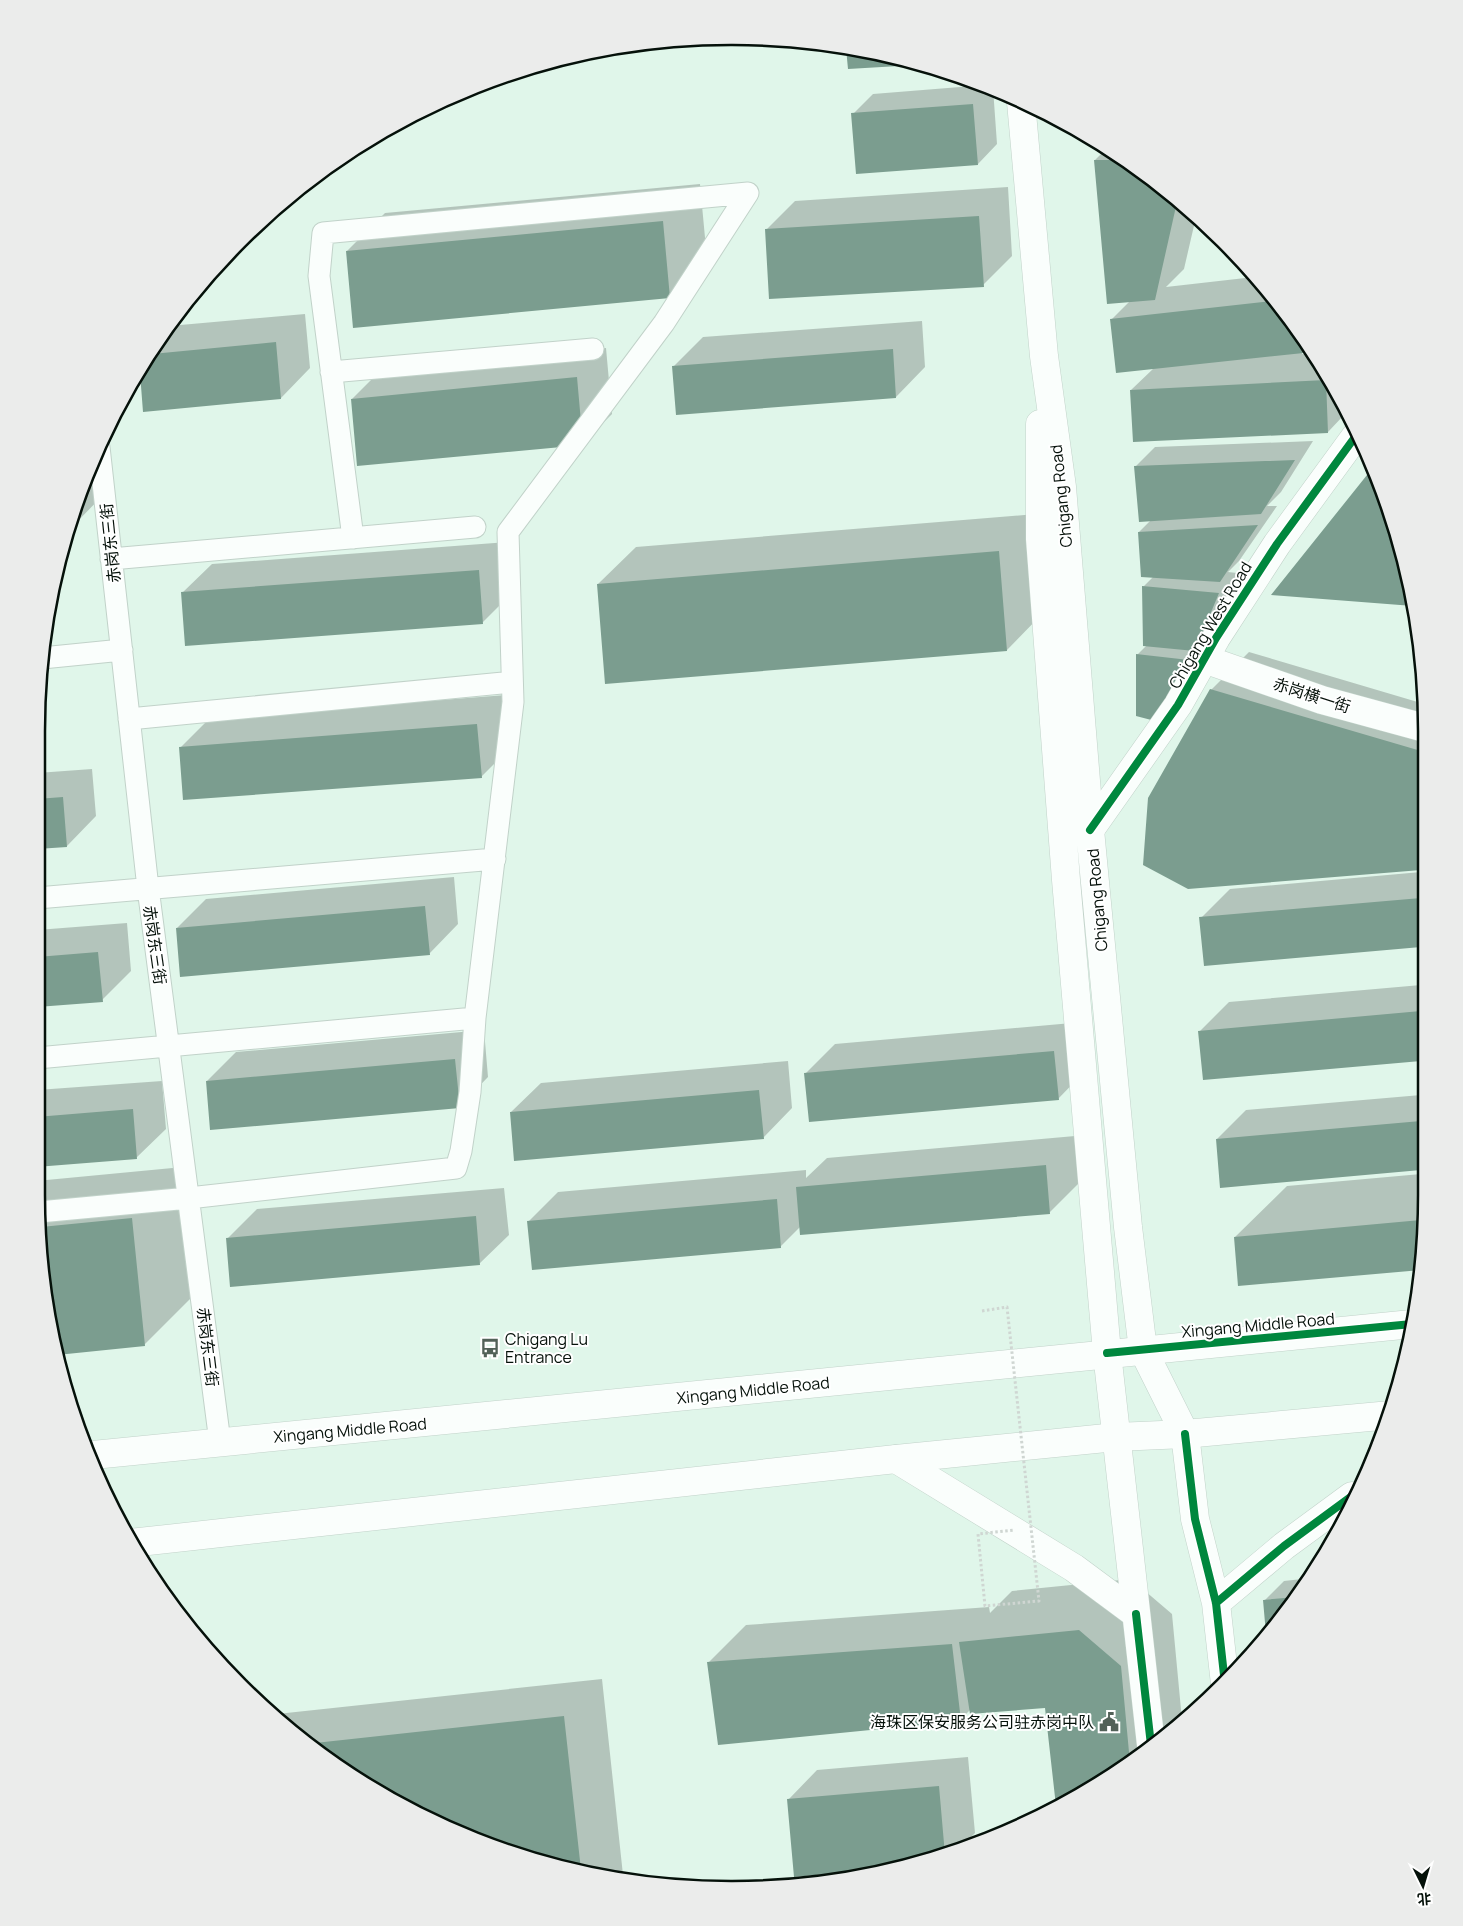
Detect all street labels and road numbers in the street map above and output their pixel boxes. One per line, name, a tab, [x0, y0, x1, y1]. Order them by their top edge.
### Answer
street label: Chigang Road	[1045, 444, 1077, 548]
street label: 赤岗东三街	[95, 502, 125, 584]
street label: Chigang West Road	[1163, 557, 1257, 693]
street label: 赤岗横一街	[1271, 672, 1353, 718]
street label: Chigang Road	[1082, 848, 1112, 952]
street label: 赤岗东三街	[139, 904, 171, 986]
street label: 赤岗东三街	[192, 1306, 224, 1388]
street label: Xingang Middle Road	[1180, 1307, 1336, 1343]
street label: Xingang Middle Road	[675, 1371, 831, 1409]
street label: Xingang Middle Road	[272, 1412, 428, 1448]

